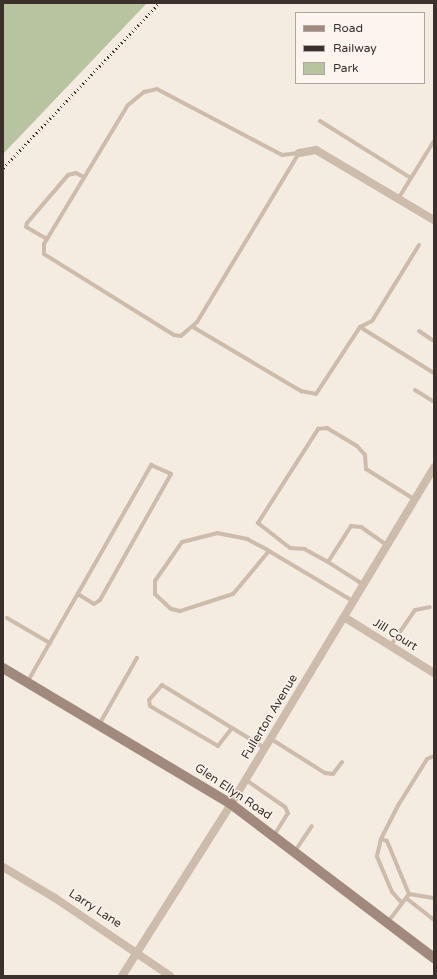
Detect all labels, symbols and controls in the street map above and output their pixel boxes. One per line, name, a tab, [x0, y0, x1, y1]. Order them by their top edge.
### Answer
legend	[295, 12, 425, 84]
text: Road	[333, 21, 363, 35]
text: Railway	[333, 41, 377, 55]
text: Park	[333, 61, 359, 75]
street label: Jill Court	[370, 616, 420, 654]
street label: Fullerton Avenue	[239, 672, 301, 762]
street label: Glen Ellyn Road	[192, 761, 274, 823]
street label: Larry Lane	[66, 887, 124, 931]

